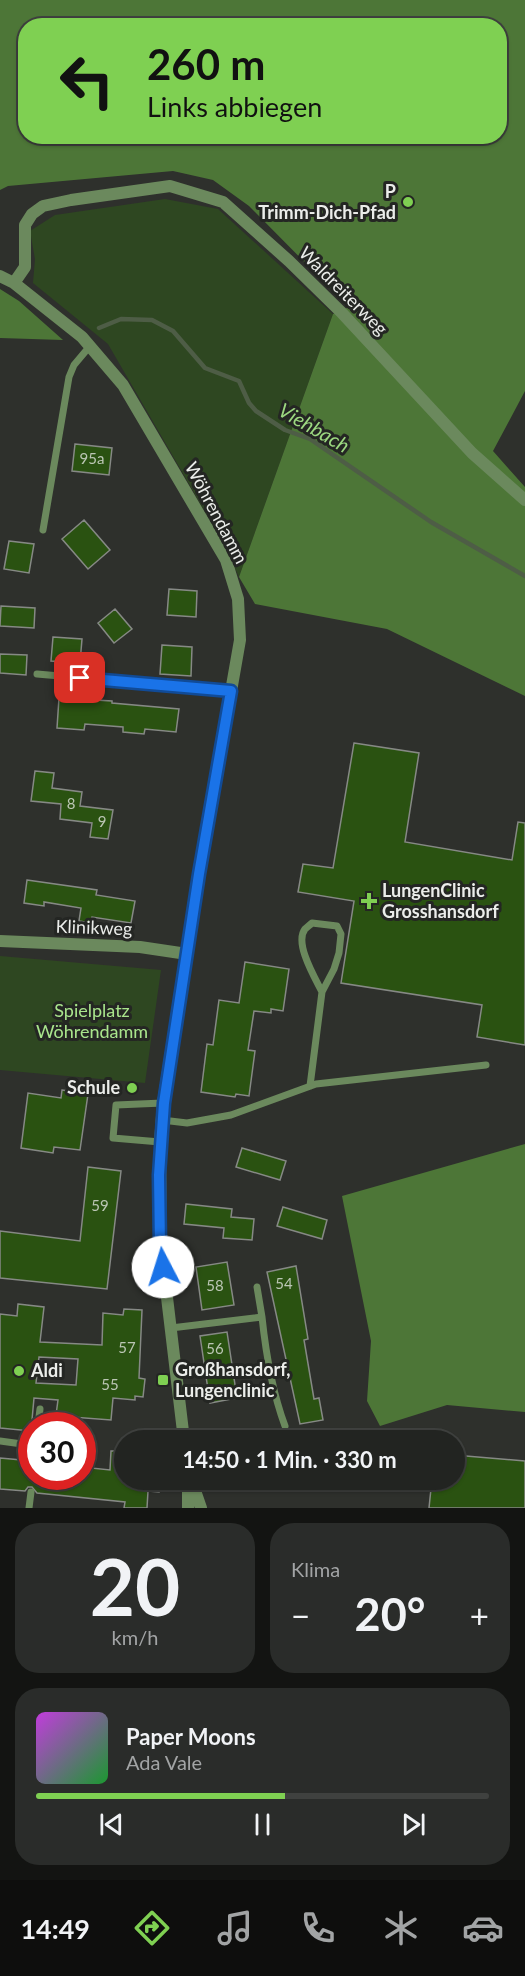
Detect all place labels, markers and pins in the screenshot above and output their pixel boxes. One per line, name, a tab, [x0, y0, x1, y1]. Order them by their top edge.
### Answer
place label: P Trimm-Dich-Pfad	[258, 180, 396, 223]
marker: P Trimm-Dich-Pfad	[401, 195, 415, 209]
pin	[54, 652, 105, 703]
place label: LungenClinic Grosshansdorf	[382, 879, 499, 922]
marker: LungenClinic Grosshansdorf	[360, 892, 378, 910]
place label: Schule	[67, 1076, 120, 1098]
marker: Schule	[125, 1081, 139, 1095]
place label: Großhansdorf, Lungenclinic	[175, 1358, 290, 1401]
place label: Aldi	[30, 1359, 63, 1381]
marker: Aldi	[12, 1364, 26, 1378]
marker: Großhansdorf, Lungenclinic	[156, 1373, 170, 1387]

